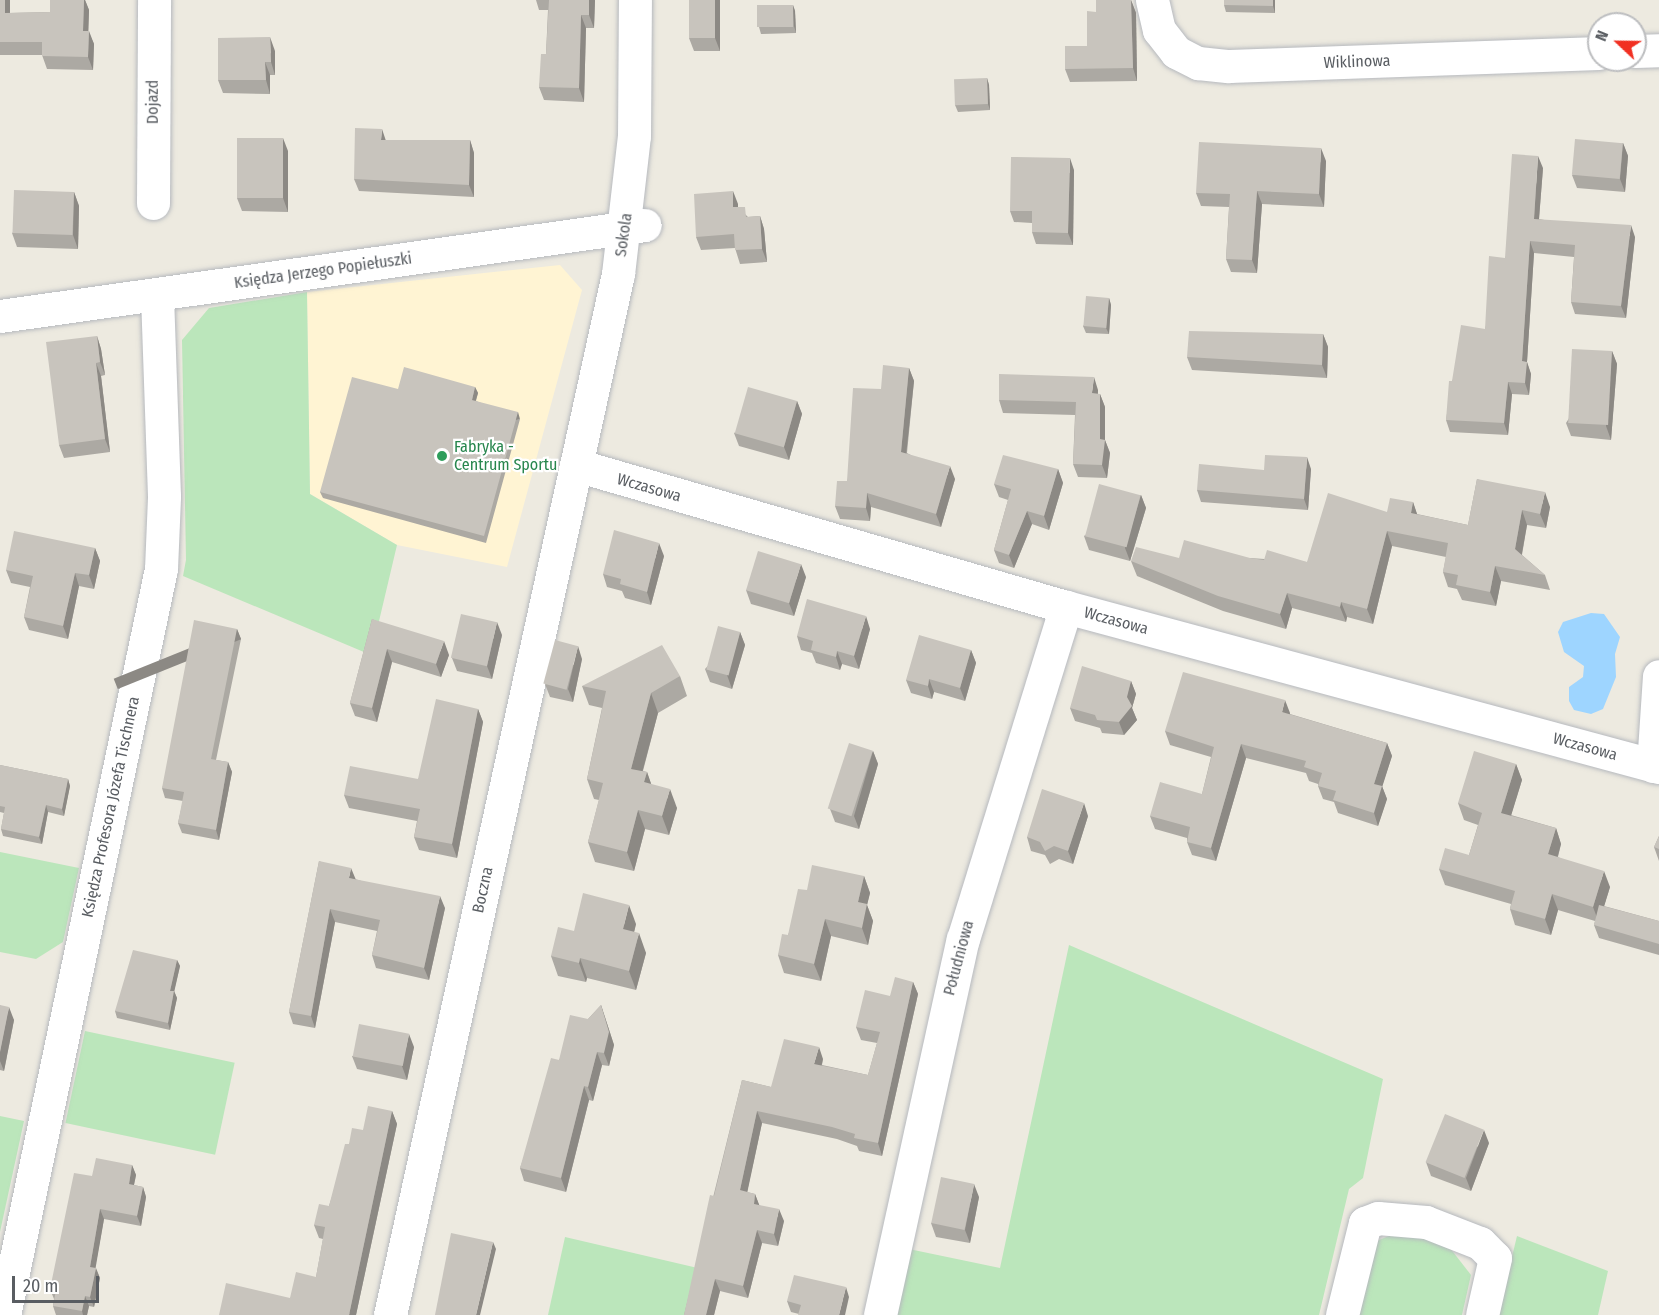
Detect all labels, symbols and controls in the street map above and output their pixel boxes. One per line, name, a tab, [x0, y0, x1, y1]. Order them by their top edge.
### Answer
north arrow	[1587, 12, 1647, 72]
text: N	[1591, 28, 1612, 44]
street label: Wiklinowa	[1323, 51, 1391, 73]
street label: Dojazd	[143, 80, 163, 124]
street label: Sokola	[611, 212, 637, 258]
street label: Księdza Jerzego Popiełuszki	[233, 249, 413, 293]
place label: Fabryka - Centrum Sportu	[454, 437, 557, 475]
marker: Fabryka - Centrum Sportu	[435, 449, 449, 463]
street label: Wczasowa	[615, 470, 683, 506]
street label: Wczasowa	[1082, 603, 1150, 639]
street label: Księdza Profesora Józefa Tischnera	[78, 695, 144, 919]
street label: Wczasowa	[1551, 729, 1619, 765]
street label: Boczna	[469, 865, 497, 915]
street label: Południowa	[940, 918, 978, 998]
scale bar	[15, 1264, 102, 1302]
text: 20 m	[23, 1275, 58, 1297]

